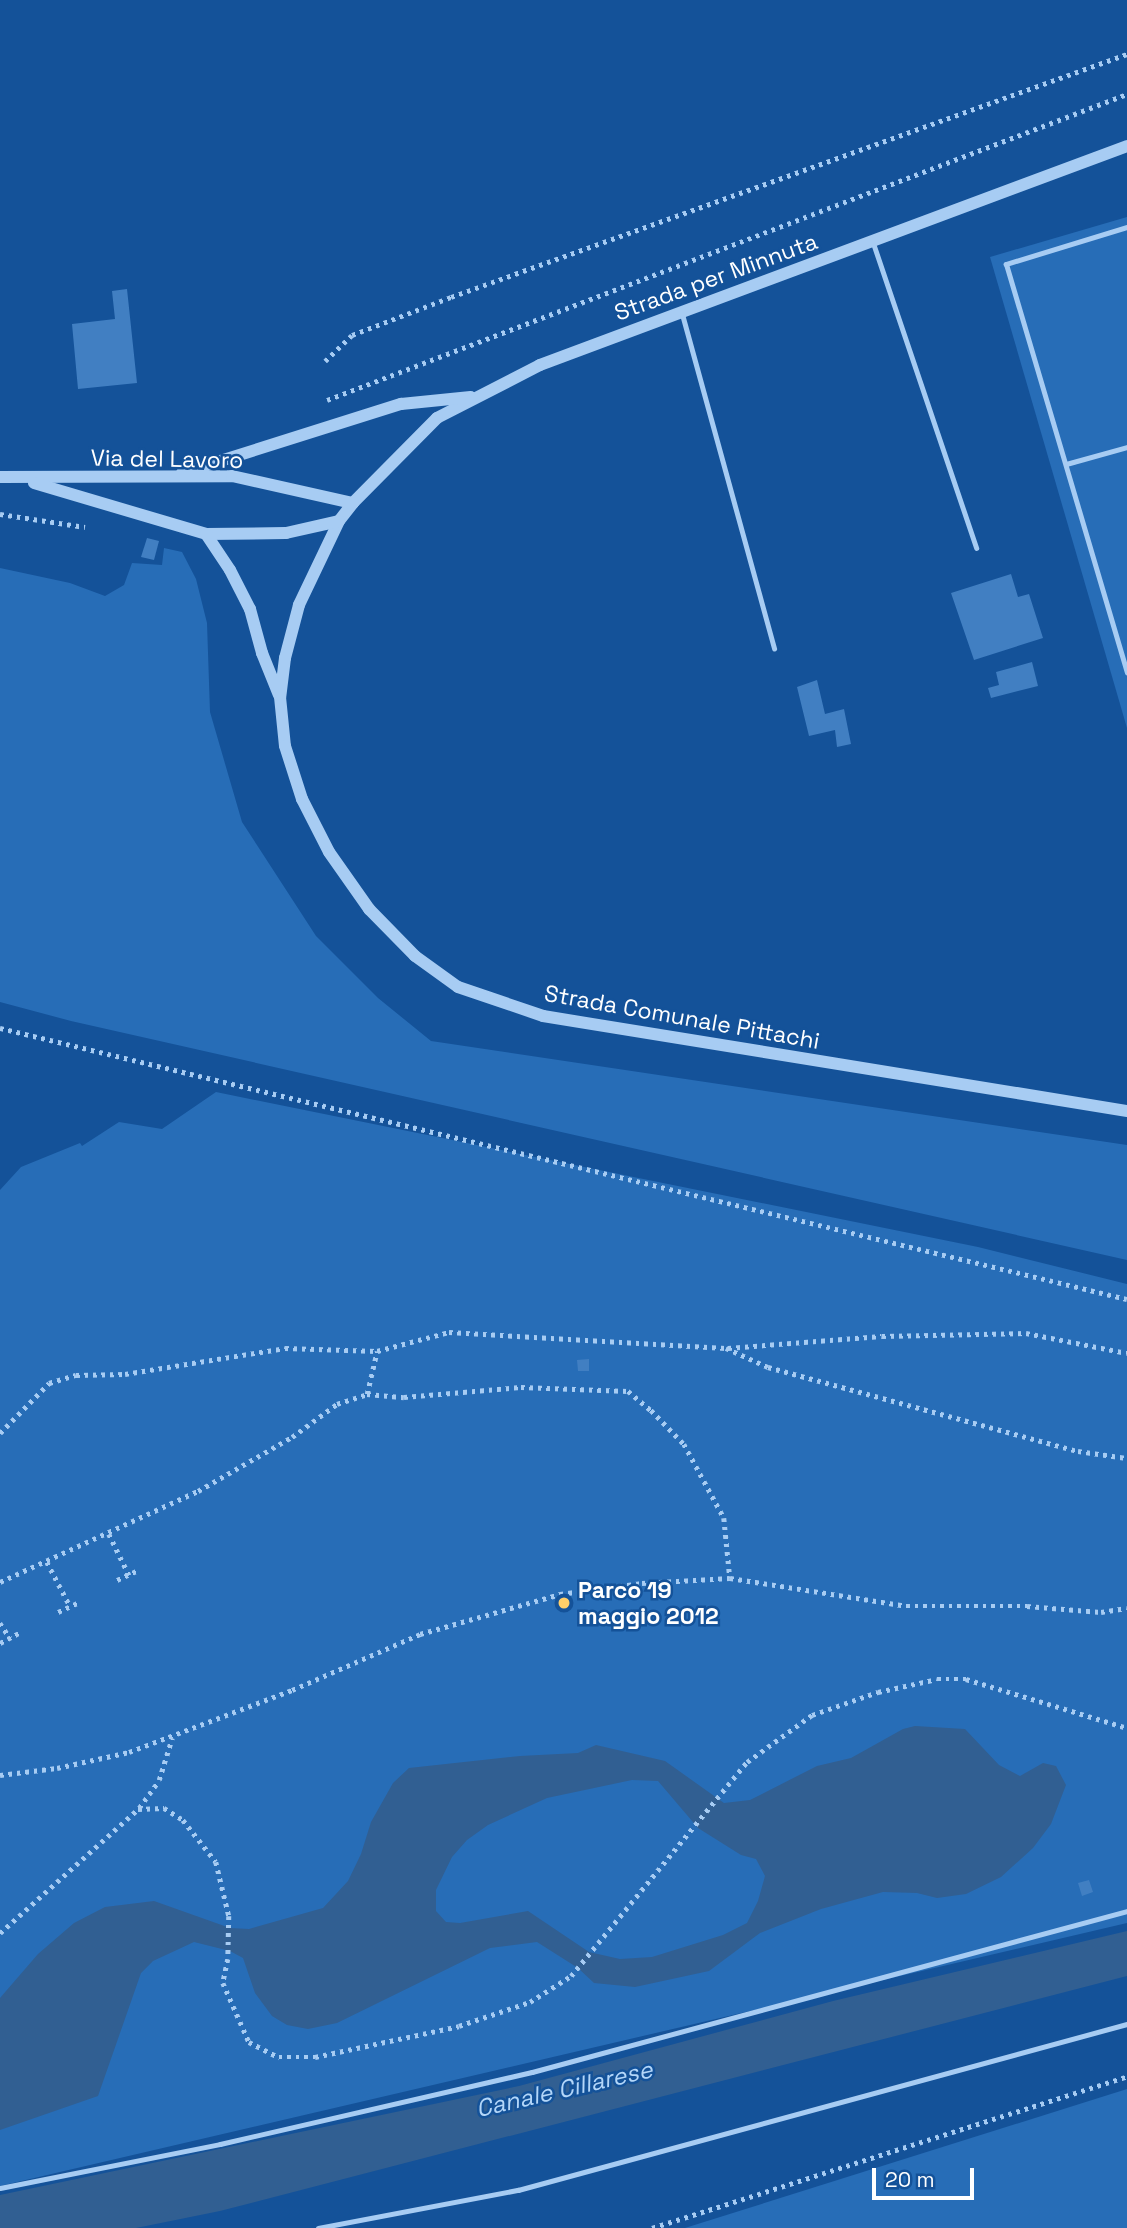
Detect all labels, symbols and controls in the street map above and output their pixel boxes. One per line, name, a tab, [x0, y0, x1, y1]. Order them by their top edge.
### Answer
street label: Strada per Minnuta	[611, 227, 821, 327]
street label: Via del Lavoro	[90, 444, 244, 474]
street label: Strada Comunale Pittachi	[542, 979, 822, 1055]
place label: Parco 19 maggio 2012	[578, 1576, 719, 1630]
marker: Parco 19 maggio 2012	[556, 1595, 572, 1611]
water label: Canale Cillarese	[473, 2055, 655, 2123]
scale bar	[875, 2154, 976, 2198]
text: 20 m	[885, 2166, 935, 2193]

